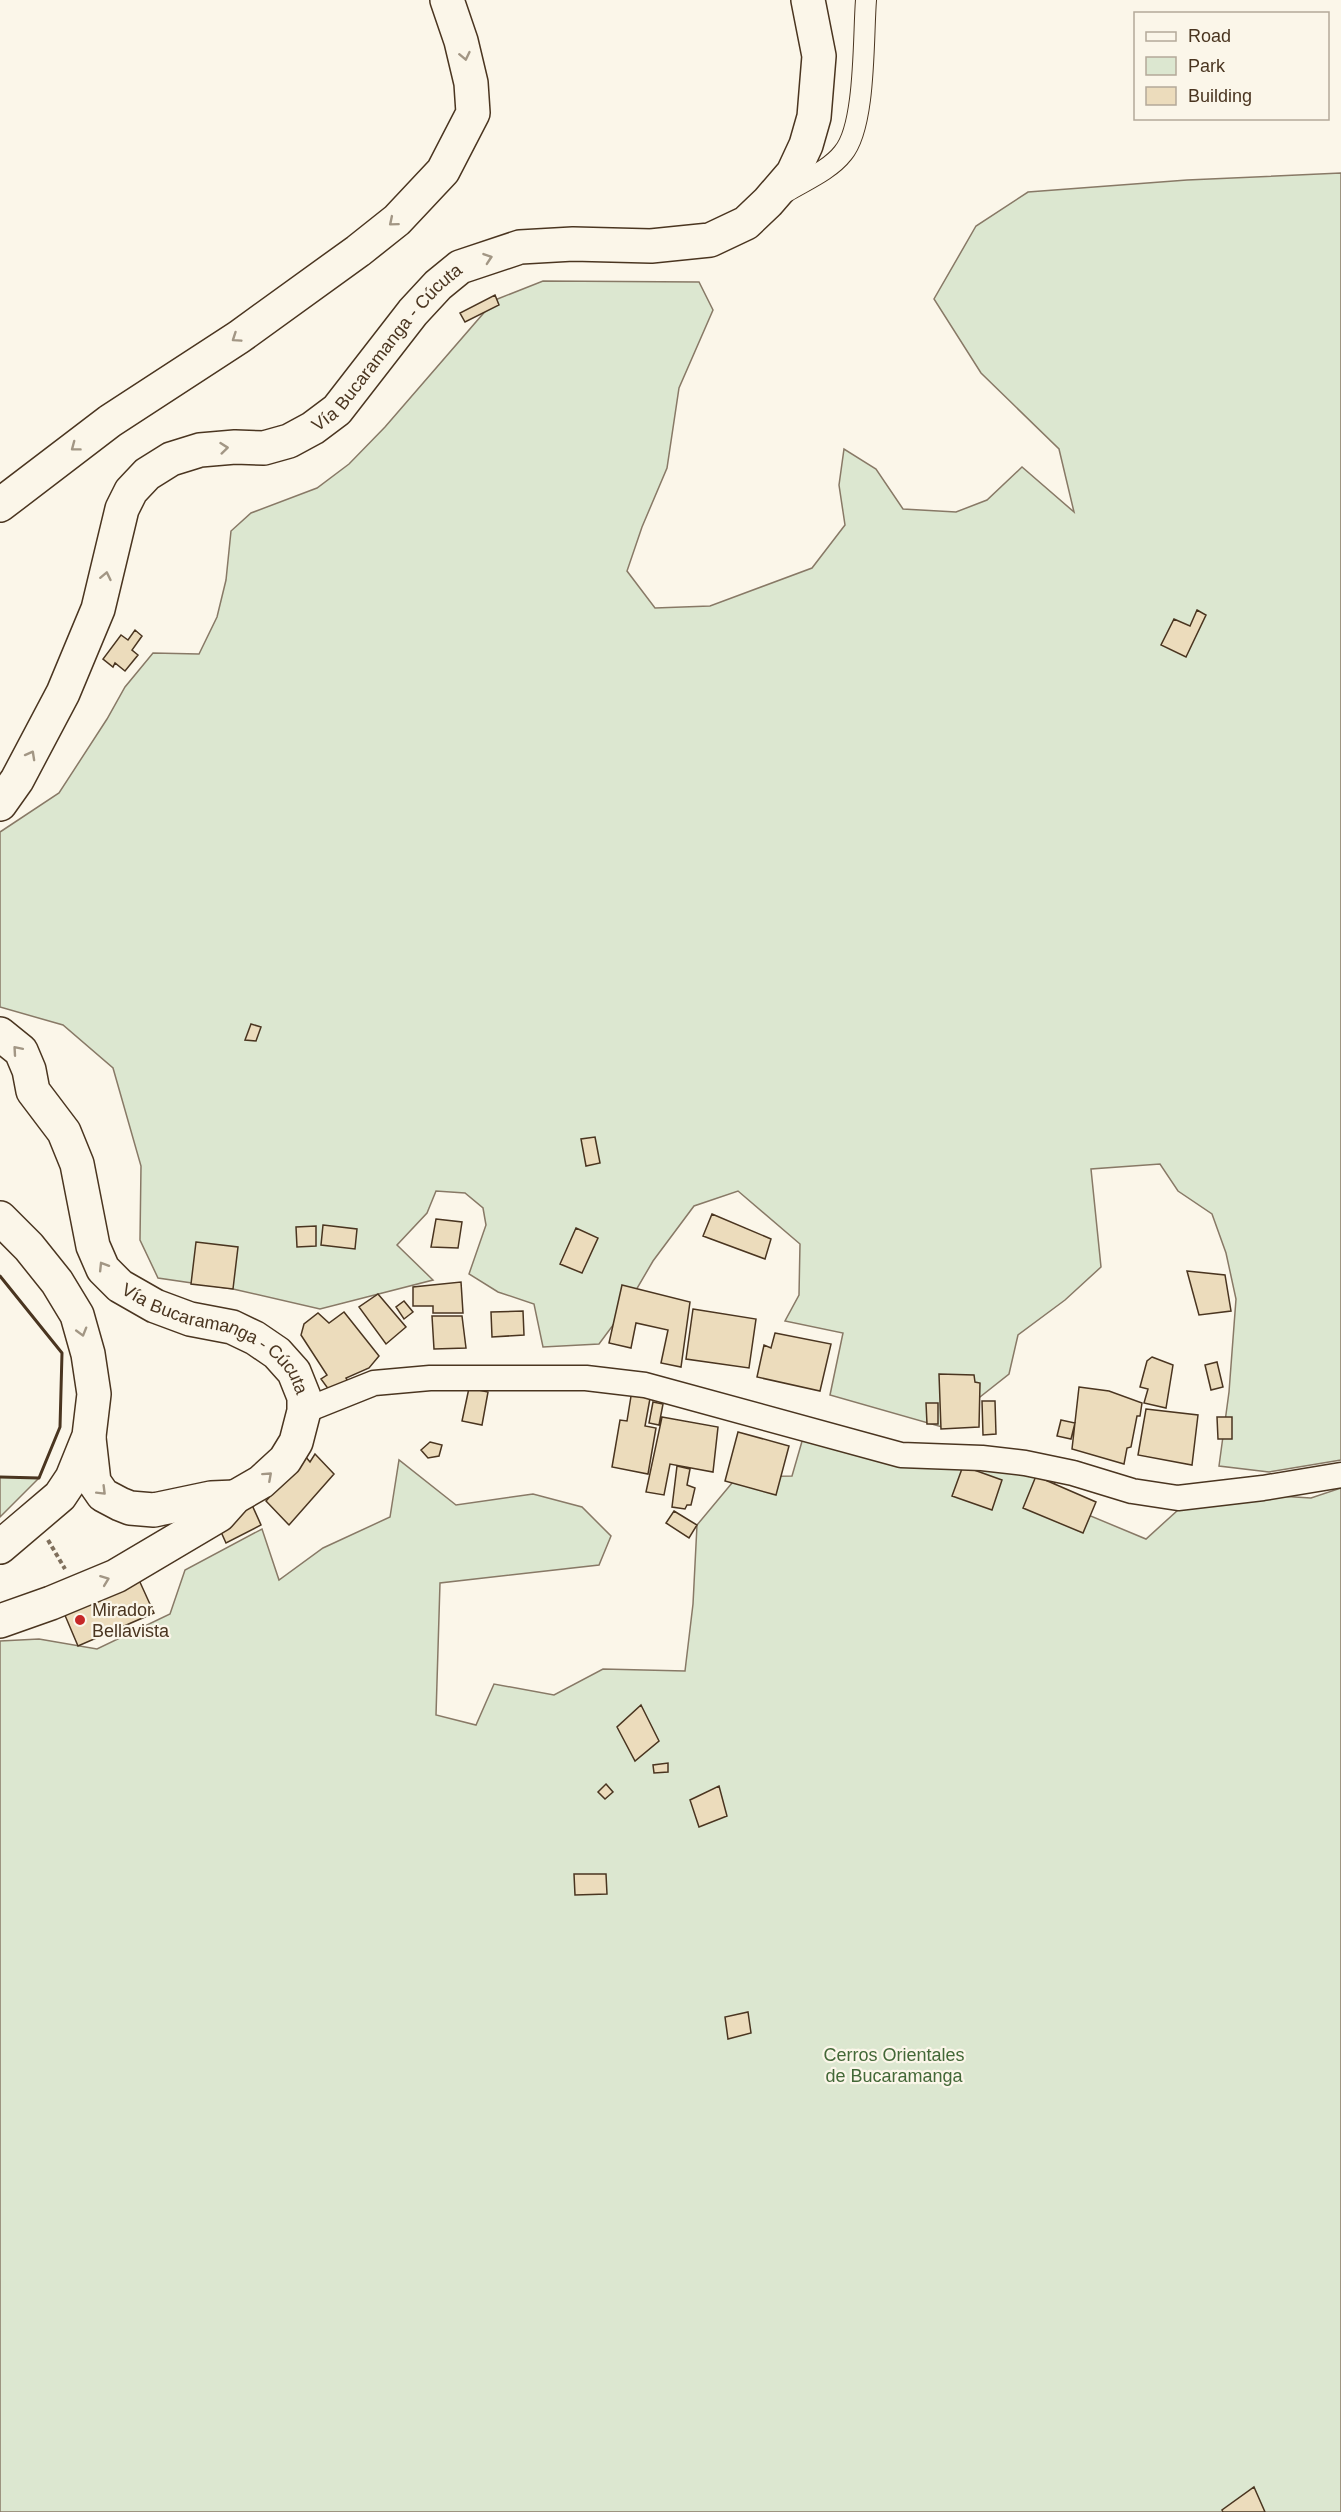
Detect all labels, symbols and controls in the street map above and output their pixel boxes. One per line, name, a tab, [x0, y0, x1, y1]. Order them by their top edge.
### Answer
legend	[1134, 12, 1329, 120]
text: Road	[1188, 26, 1231, 46]
one-way arrow	[457, 50, 470, 60]
text: Park	[1188, 56, 1226, 76]
text: Building	[1188, 86, 1252, 106]
one-way arrow	[389, 215, 400, 226]
one-way arrow	[482, 252, 493, 265]
street label: Vía Bucaramanga - Cúcuta	[308, 259, 466, 435]
one-way arrow	[232, 331, 243, 342]
one-way arrow	[70, 440, 81, 451]
one-way arrow	[220, 442, 229, 455]
one-way arrow	[99, 571, 112, 581]
one-way arrow	[24, 751, 36, 761]
one-way arrow	[14, 1046, 25, 1057]
one-way arrow	[100, 1261, 111, 1272]
street label: Vía Bucaramanga - Cúcuta	[118, 1279, 312, 1398]
one-way arrow	[75, 1326, 87, 1337]
one-way arrow	[261, 1472, 272, 1483]
one-way arrow	[95, 1484, 106, 1495]
one-way arrow	[99, 1575, 110, 1587]
place label: Mirador Bellavista	[92, 1600, 170, 1641]
marker: Mirador Bellavista	[73, 1613, 87, 1627]
park label: Cerros Orientales de Bucaramanga	[823, 2045, 965, 2086]

